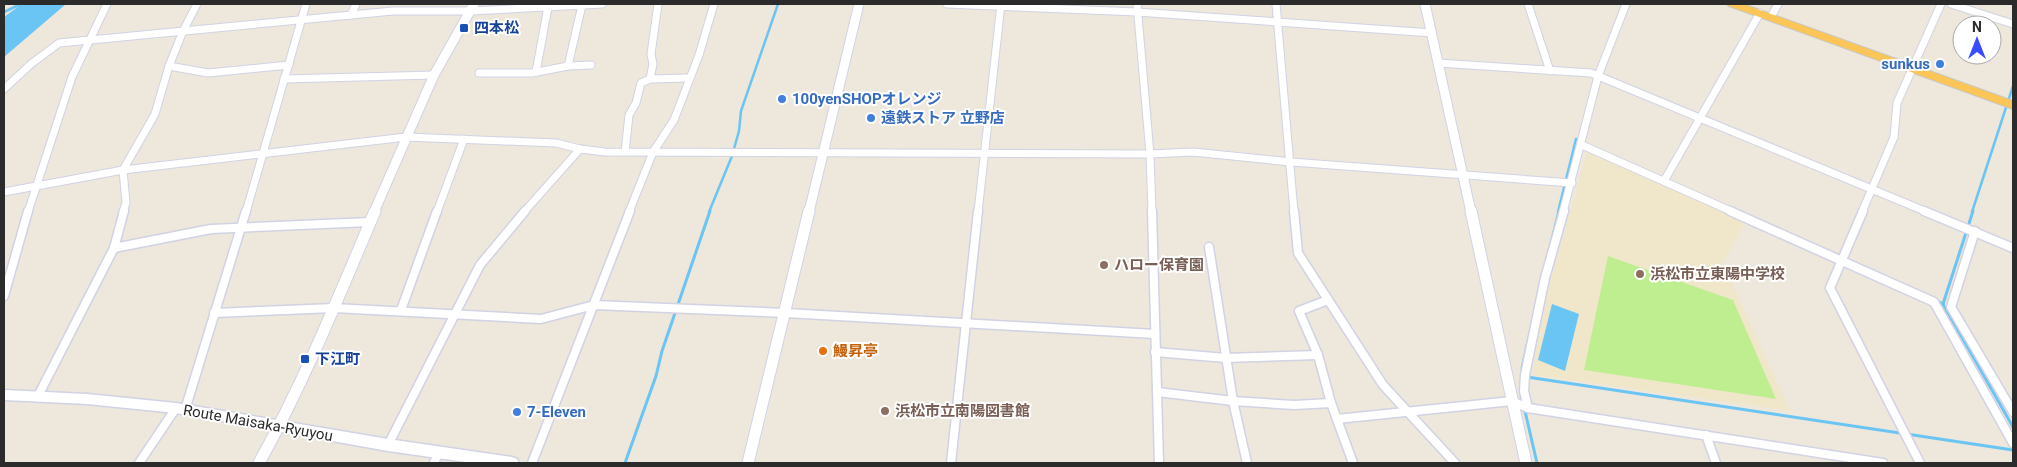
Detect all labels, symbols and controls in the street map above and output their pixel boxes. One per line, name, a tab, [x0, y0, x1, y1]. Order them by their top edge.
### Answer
north arrow	[1952, 15, 2002, 65]
place label: 四本松	[474, 19, 519, 37]
text: N	[1972, 19, 1982, 35]
marker: 四本松	[458, 22, 470, 34]
place label: sunkus	[1881, 55, 1930, 73]
marker: sunkus	[1934, 58, 1946, 70]
place label: 100yenSHOPオレンジ	[792, 90, 942, 108]
marker: 100yenSHOPオレンジ	[776, 93, 788, 105]
place label: 遠鉄ストア 立野店	[881, 109, 1005, 127]
marker: 遠鉄ストア 立野店	[865, 112, 877, 124]
place label: ハロー保育園	[1114, 256, 1204, 274]
marker: ハロー保育園	[1098, 259, 1110, 271]
place label: 浜松市立東陽中学校	[1650, 265, 1785, 283]
marker: 浜松市立東陽中学校	[1634, 268, 1646, 280]
place label: 鰻昇亭	[833, 342, 878, 360]
marker: 鰻昇亭	[817, 345, 829, 357]
place label: 下江町	[315, 350, 360, 368]
marker: 下江町	[299, 353, 311, 365]
street label: Route Maisaka-Ryuyou	[182, 401, 334, 445]
place label: 浜松市立南陽図書館	[895, 402, 1030, 420]
place label: 7-Eleven	[527, 403, 586, 421]
marker: 浜松市立南陽図書館	[879, 405, 891, 417]
marker: 7-Eleven	[511, 406, 523, 418]

